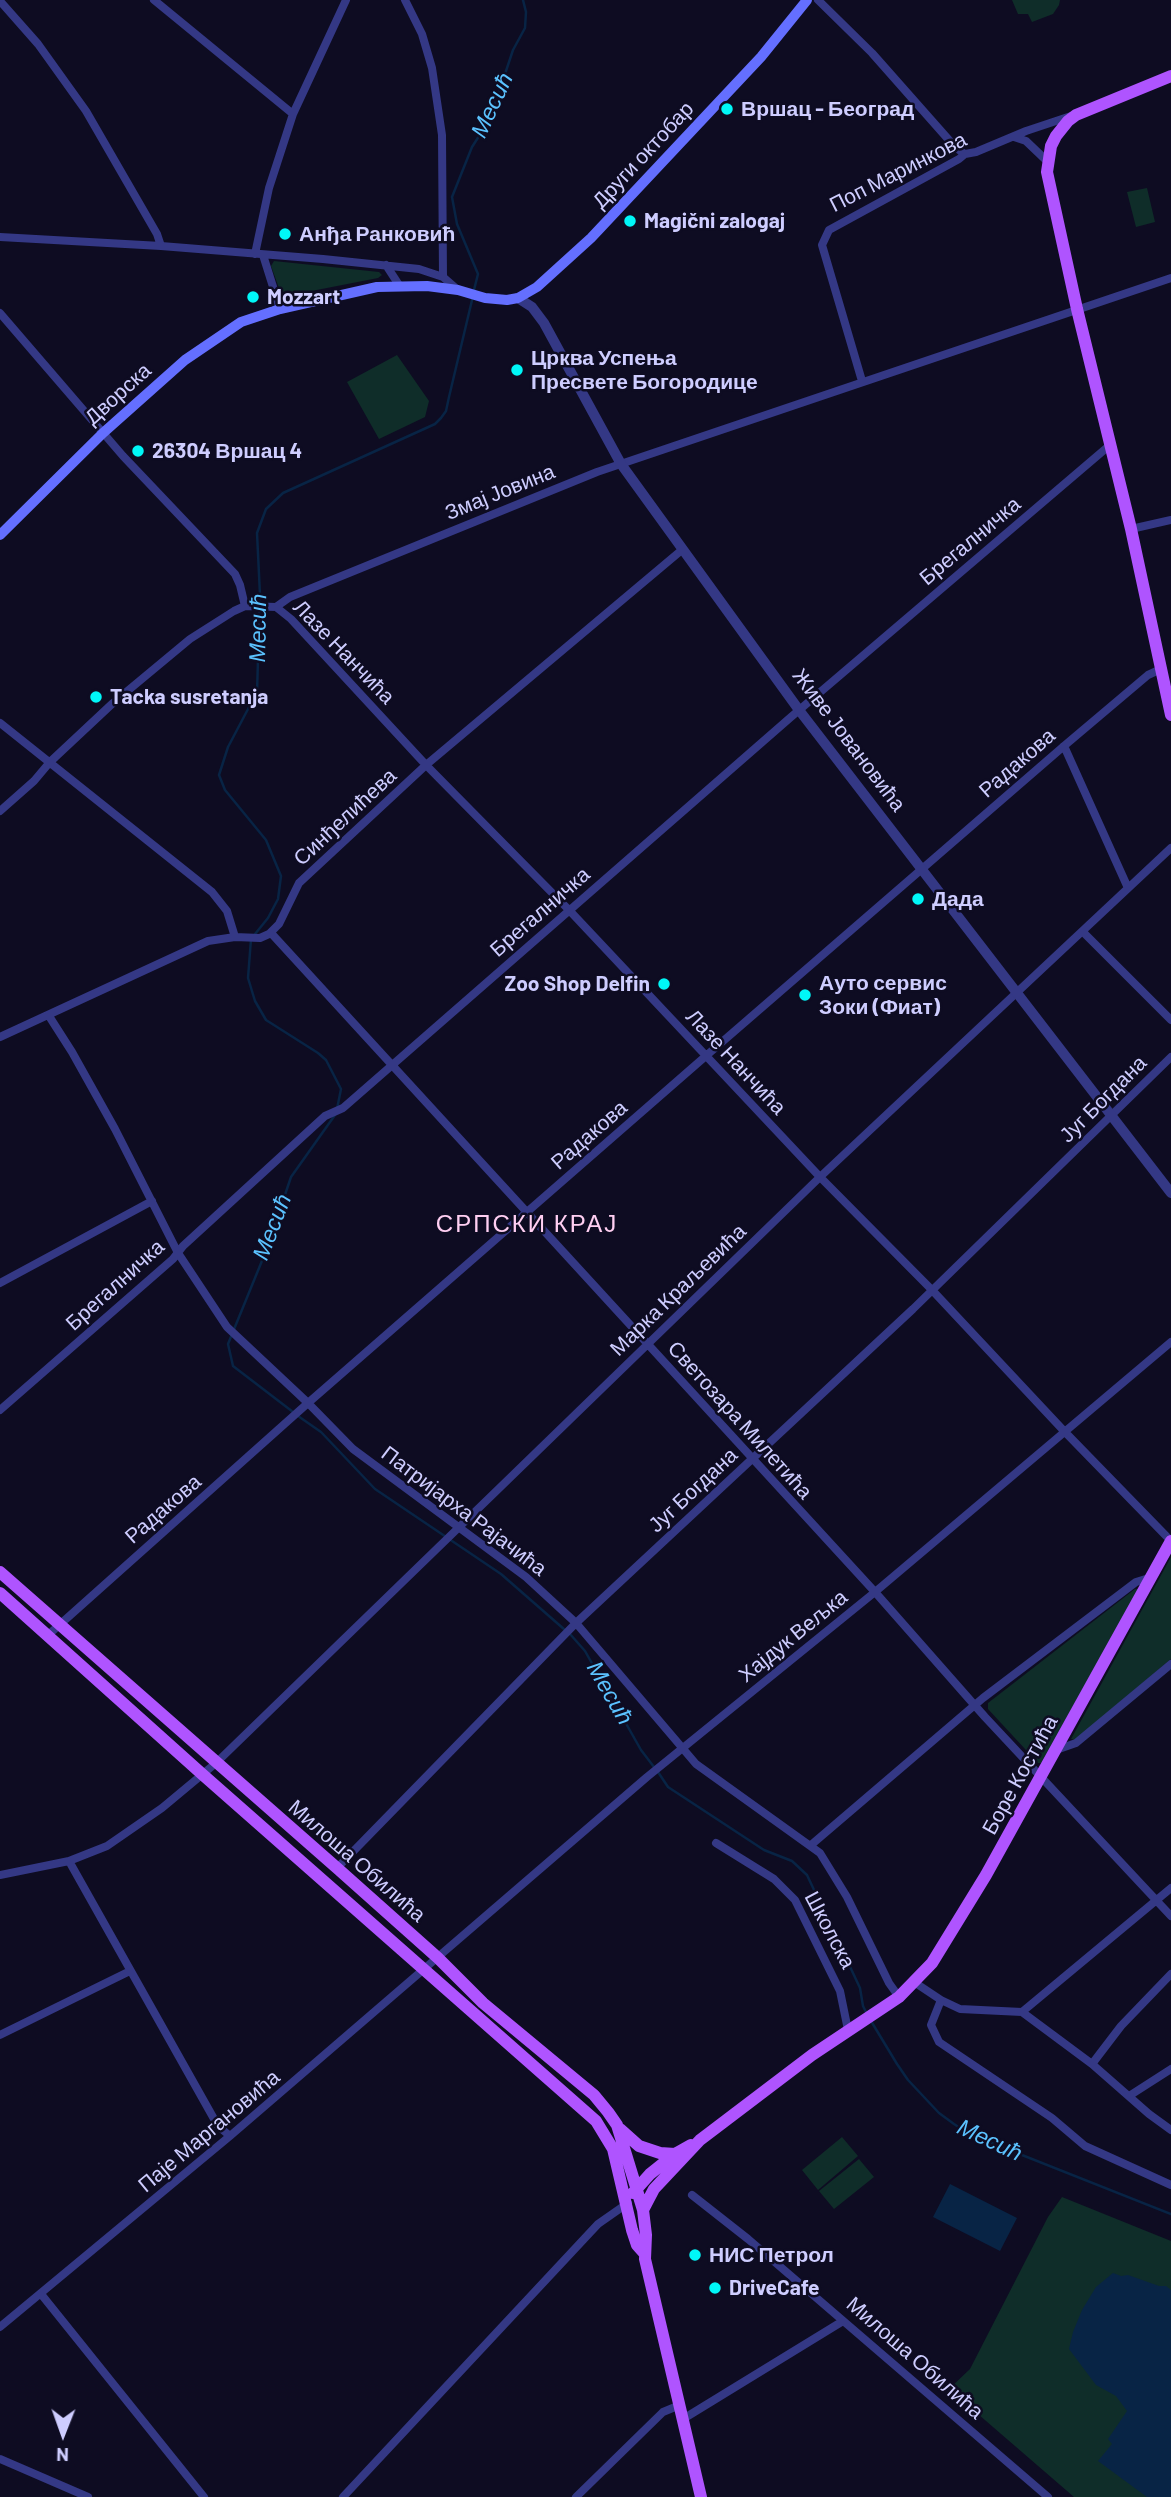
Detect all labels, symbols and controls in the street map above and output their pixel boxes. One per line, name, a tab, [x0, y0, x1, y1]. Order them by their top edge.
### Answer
water label: Месић	[465, 68, 519, 142]
street label: Други октобар	[587, 96, 699, 214]
place label: Вршац - Београд	[741, 96, 914, 122]
marker: Вршац - Београд	[719, 101, 735, 117]
street label: Поп Маринкова	[825, 127, 971, 217]
place label: Magični zalogaj	[644, 208, 785, 234]
marker: Magični zalogaj	[622, 213, 638, 229]
place label: Анђа Ранковић	[299, 221, 455, 247]
marker: Анђа Ранковић	[277, 226, 293, 242]
place label: Mozzart	[267, 284, 340, 310]
marker: Mozzart	[245, 289, 261, 305]
place label: Црква Успења Пресвете Богородице	[531, 345, 758, 395]
street label: Дворска	[80, 358, 156, 430]
marker: Црква Успења Пресвете Богородице	[509, 362, 525, 378]
place label: 26304 Вршац 4	[152, 438, 302, 464]
marker: 26304 Вршац 4	[130, 443, 146, 459]
street label: Змај Јовина	[441, 459, 559, 525]
street label: Брегалничка	[914, 492, 1026, 590]
water label: Месић	[244, 593, 272, 663]
street label: Лазе Нанчића	[288, 595, 400, 709]
street label: Живе Јовановића	[787, 664, 911, 816]
place label: Tacka susretanja	[110, 684, 268, 710]
marker: Tacka susretanja	[88, 689, 104, 705]
street label: Радакова	[974, 723, 1060, 803]
street label: Синђелићева	[288, 763, 402, 871]
street label: Брегалничка	[485, 862, 595, 962]
place label: Дада	[932, 886, 984, 912]
marker: Дада	[910, 891, 926, 907]
place label: Ауто сервис Зоки (Фиат)	[819, 970, 947, 1020]
place label: Zoo Shop Delfin	[504, 971, 650, 997]
marker: Zoo Shop Delfin	[656, 976, 672, 992]
marker: Ауто сервис Зоки (Фиат)	[797, 987, 813, 1003]
street label: Лазе Нанчића	[681, 1004, 791, 1120]
street label: Југ Богдана	[1054, 1050, 1152, 1148]
street label: Радакова	[546, 1095, 632, 1175]
water label: Месић	[247, 1190, 297, 1264]
district label: СРПСКИ КРАЈ	[437, 1210, 617, 1238]
street label: Марка Краљевића	[605, 1219, 751, 1361]
street label: Брегалничка	[61, 1234, 169, 1336]
street label: Светозара Милетића	[662, 1336, 818, 1504]
street label: Патријарха Рајачића	[376, 1441, 552, 1581]
street label: Југ Богдана	[643, 1443, 743, 1537]
street label: Радакова	[120, 1469, 206, 1549]
street label: Хајдук Вељка	[734, 1585, 852, 1687]
water label: Месић	[581, 1656, 639, 1730]
street label: Боре Костића	[977, 1711, 1063, 1839]
street label: Милоша Обилића	[283, 1795, 431, 1927]
street label: Школска	[799, 1887, 861, 1973]
street label: Паје Маргановића	[133, 2065, 285, 2197]
water label: Месић	[953, 2113, 1027, 2167]
place label: НИС Петрол	[709, 2242, 834, 2268]
marker: НИС Петрол	[687, 2247, 703, 2263]
place label: DriveCafe	[729, 2275, 820, 2301]
marker: DriveCafe	[707, 2280, 723, 2296]
street label: Милоша Обилића	[841, 2292, 989, 2424]
north arrow	[28, 2399, 98, 2469]
text: N	[56, 2444, 69, 2467]

